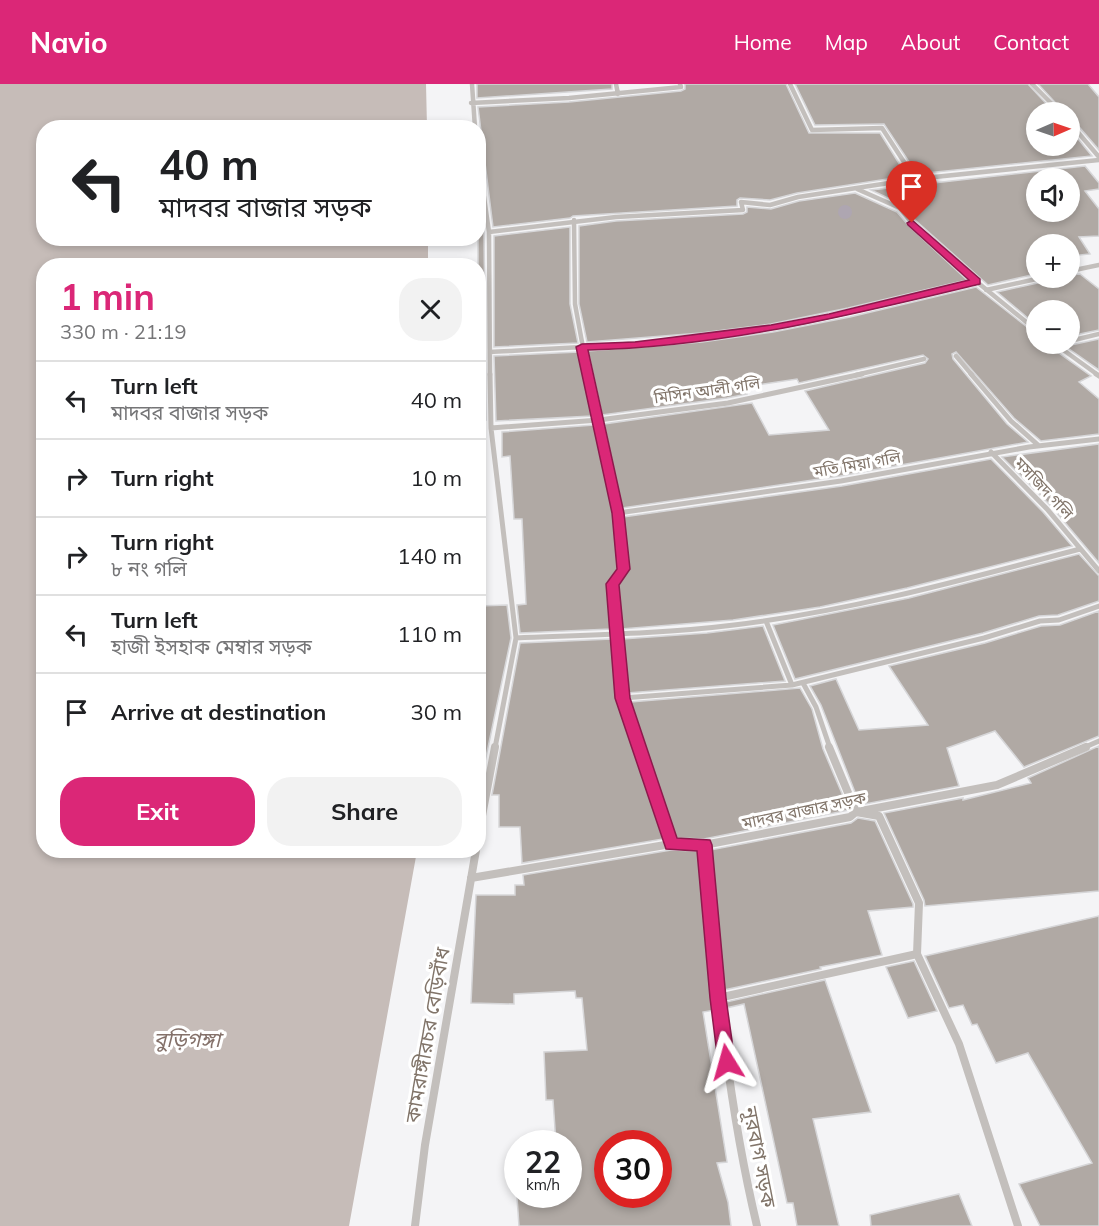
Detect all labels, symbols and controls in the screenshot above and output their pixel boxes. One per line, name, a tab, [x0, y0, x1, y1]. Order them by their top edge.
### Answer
text: Navio	[30, 25, 107, 60]
text: Home	[734, 29, 792, 55]
text: Map	[825, 29, 868, 55]
text: About	[901, 29, 960, 55]
text: Contact	[993, 29, 1069, 55]
north arrow	[1026, 102, 1080, 156]
map controls	[1026, 102, 1080, 354]
text: 40 m	[159, 138, 259, 191]
icon: left	[60, 144, 138, 222]
pin	[886, 161, 937, 223]
button: sound	[1026, 168, 1080, 222]
icon: arrive	[895, 170, 928, 203]
text: মাদবর বাজার সড়ক	[159, 190, 372, 224]
button: +	[1026, 234, 1080, 288]
text: 1 min	[60, 274, 155, 319]
button: close	[399, 278, 462, 341]
button: −	[1026, 300, 1080, 354]
text: 330 m · 21:19	[60, 319, 186, 344]
text: Turn left	[111, 372, 198, 400]
street label: মিসিন আলী গলি	[652, 373, 762, 407]
icon: left	[60, 384, 93, 417]
text: 40 m	[411, 386, 462, 414]
text: মাদবর বাজার সড়ক	[111, 400, 268, 425]
street label: মতি মিয়া গলি	[811, 446, 903, 482]
street label: মসজিদ গলি	[1010, 452, 1078, 523]
icon: right	[60, 462, 93, 495]
text: Turn right	[111, 464, 214, 492]
text: 10 m	[411, 464, 462, 492]
text: Turn right	[111, 528, 214, 556]
icon: right	[60, 540, 93, 573]
text: 140 m	[397, 542, 462, 570]
text: ৮ নং গলি	[111, 556, 187, 581]
text: Turn left	[111, 606, 198, 634]
icon: left	[60, 618, 93, 651]
text: 110 m	[397, 620, 462, 648]
text: হাজী ইসহাক মেম্বার সড়ক	[111, 634, 312, 659]
icon: arrive	[60, 696, 93, 729]
text: Arrive at destination	[111, 698, 326, 726]
text: 30 m	[411, 698, 462, 726]
button: Exit	[60, 777, 255, 846]
button: Share	[267, 777, 462, 846]
street label: মাদবর বাজার সড়ক	[739, 787, 869, 833]
street label: কামরাঙ্গীরচর বেড়িবাঁধ	[399, 944, 455, 1126]
water label: বুড়িগঙ্গা	[154, 1026, 225, 1052]
position arrow	[695, 1030, 759, 1094]
street label: নূরবাগ সড়ক	[737, 1103, 782, 1211]
speed limit sign: 30	[594, 1130, 672, 1208]
text: 22	[525, 1143, 561, 1181]
text: km/h	[526, 1175, 560, 1194]

